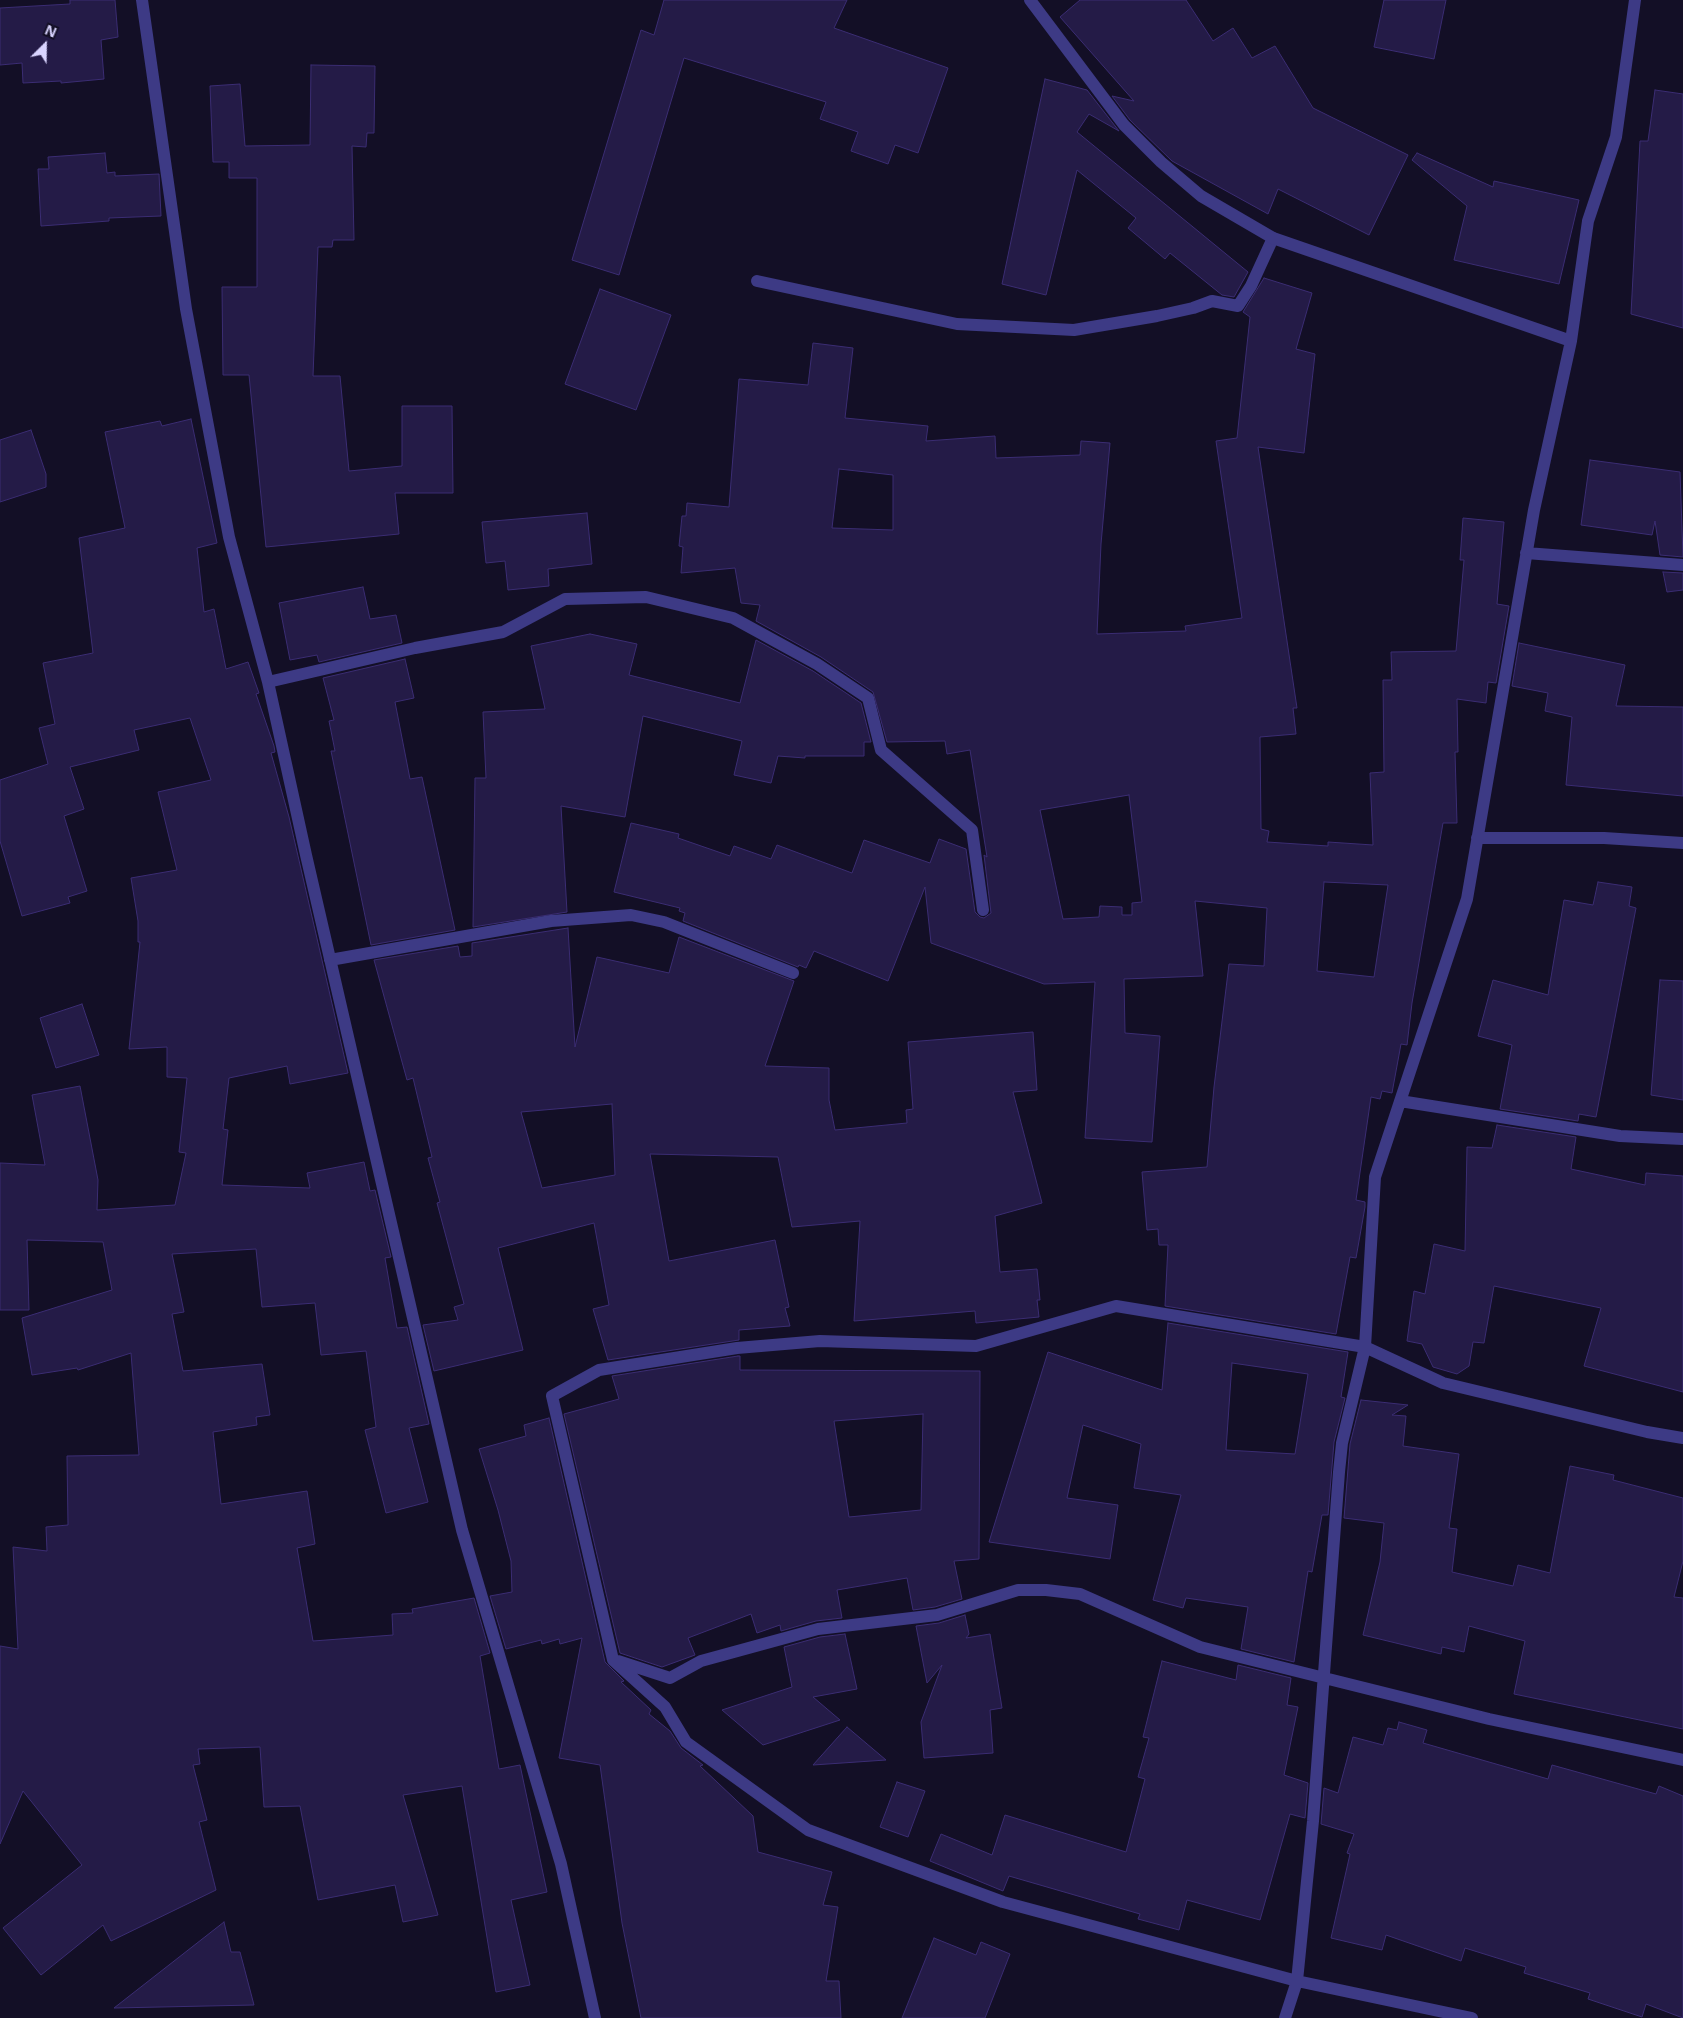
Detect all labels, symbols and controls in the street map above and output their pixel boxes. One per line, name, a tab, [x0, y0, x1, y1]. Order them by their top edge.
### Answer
north arrow	[20, 20, 70, 70]
text: N	[42, 20, 60, 42]

